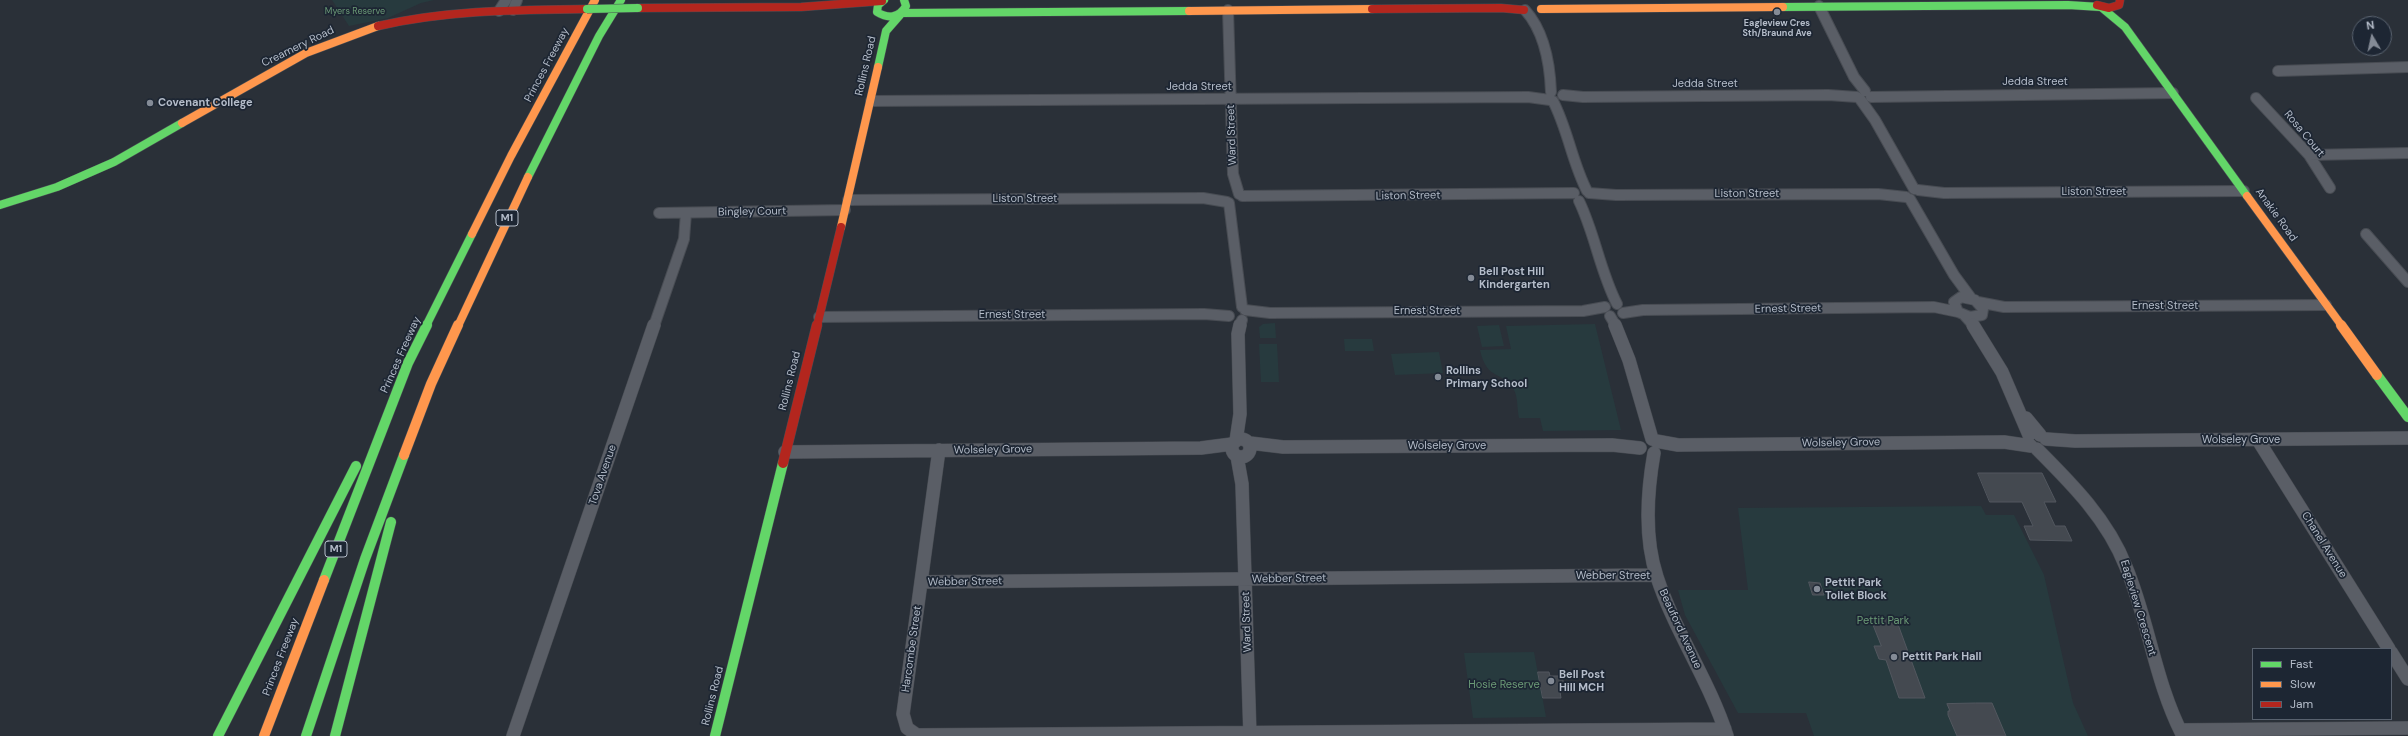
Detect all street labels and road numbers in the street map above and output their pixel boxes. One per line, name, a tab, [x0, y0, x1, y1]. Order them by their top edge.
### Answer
street label: Creamery Road	[260, 24, 336, 70]
street label: Princes Freeway	[522, 25, 572, 105]
street label: Rollins Road	[853, 35, 879, 97]
street label: Jedda Street	[2002, 75, 2068, 89]
street label: Jedda Street	[1672, 77, 1738, 91]
street label: Jedda Street	[1166, 80, 1232, 94]
street label: Ward Street	[1224, 104, 1240, 166]
street label: Rosa Court	[2281, 108, 2327, 160]
street label: Liston Street	[2062, 185, 2126, 199]
street label: Anakie Road	[2252, 186, 2300, 244]
street label: Liston Street	[1715, 187, 1779, 201]
street label: Liston Street	[1375, 189, 1441, 203]
street label: Liston Street	[993, 192, 1057, 206]
street label: Bingley Court	[718, 205, 786, 219]
road number: M1	[496, 210, 518, 226]
street label: Ernest Street	[2132, 299, 2198, 313]
street label: Ernest Street	[1755, 302, 1821, 316]
street label: Ernest Street	[1394, 304, 1460, 318]
street label: Ernest Street	[979, 308, 1045, 322]
street label: Princes Freeway	[378, 315, 424, 395]
street label: Rollins Road	[776, 350, 804, 412]
street label: Wolseley Grove	[2202, 433, 2280, 447]
street label: Wolseley Grove	[1802, 436, 1880, 450]
street label: Wolseley Grove	[1408, 439, 1486, 453]
street label: Tova Avenue	[586, 443, 620, 507]
street label: Wolseley Grove	[954, 443, 1032, 457]
street label: Chanel Avenue	[2298, 509, 2350, 581]
road number: M1	[325, 541, 347, 557]
street label: Eagleview Crescent	[2117, 559, 2159, 657]
street label: Webber Street	[1576, 569, 1650, 583]
street label: Webber Street	[1252, 572, 1326, 586]
street label: Webber Street	[928, 575, 1002, 589]
street label: Beauford Avenue	[1656, 587, 1704, 671]
street label: Ward Street	[1239, 591, 1255, 653]
street label: Harcombe Street	[899, 605, 925, 693]
street label: Princes Freeway	[260, 616, 302, 698]
street label: Rollins Road	[699, 665, 727, 727]

